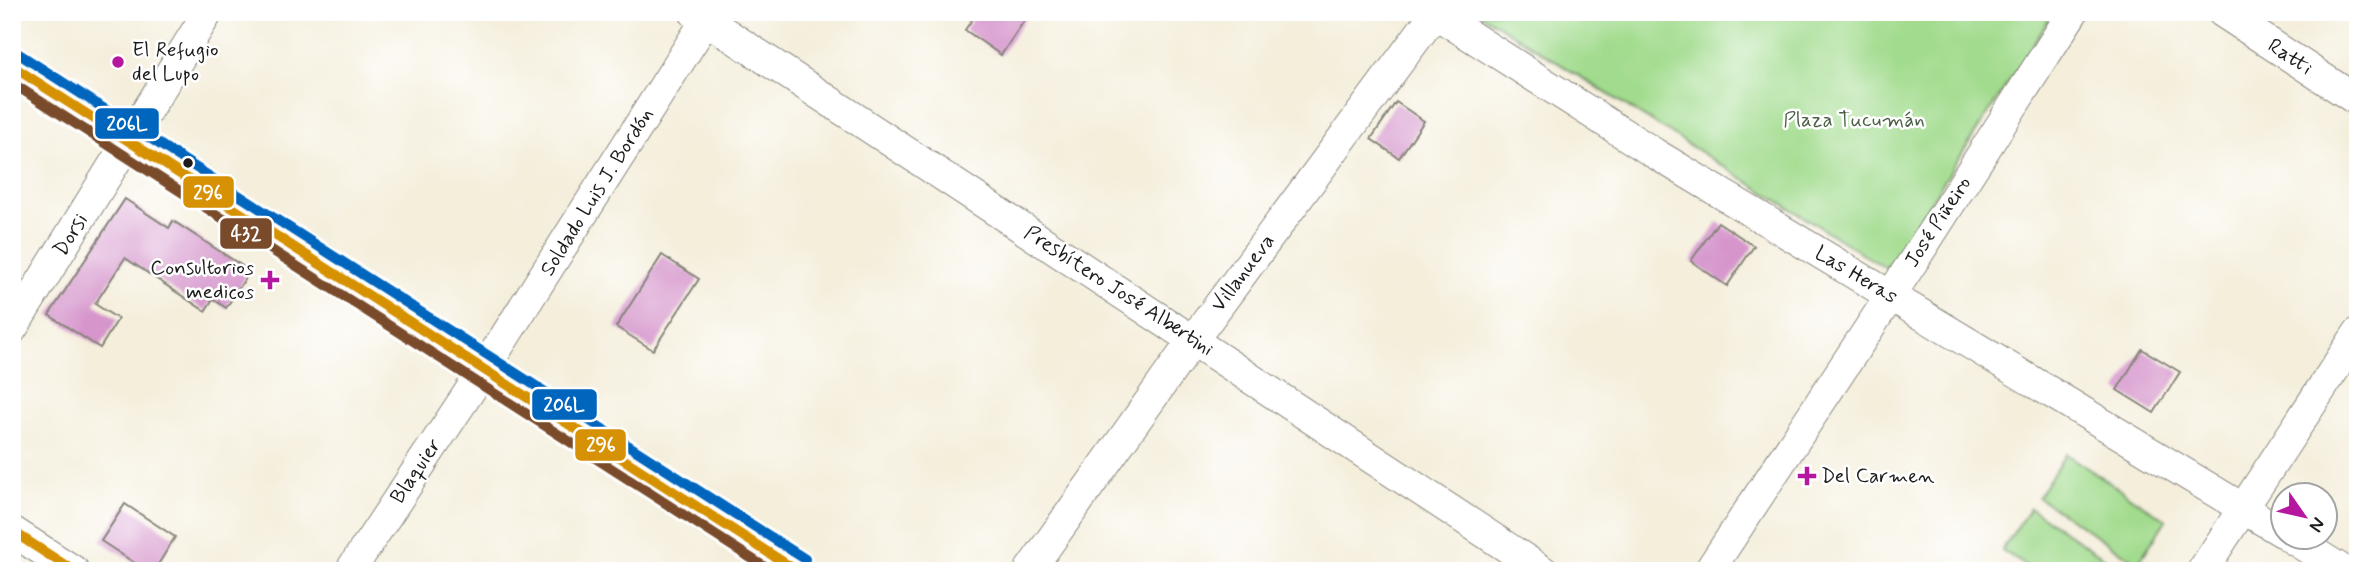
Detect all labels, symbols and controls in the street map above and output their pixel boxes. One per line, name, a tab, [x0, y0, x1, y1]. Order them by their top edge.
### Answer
street label: Ratti	[2262, 32, 2318, 82]
place label: El Refugio del Lupo	[132, 36, 218, 88]
marker: El Refugio del Lupo	[110, 54, 126, 70]
street label: Soldado Luis J. Bordón	[534, 103, 660, 281]
park label: Plaza Tucumán	[1783, 106, 1925, 134]
line badge: 206L	[94, 107, 160, 140]
text: 206L	[107, 112, 148, 137]
unlabelled marker	[181, 156, 195, 170]
street label: José Piñeiro	[1898, 171, 1978, 273]
line badge: 296	[182, 175, 235, 209]
text: 296	[193, 181, 223, 206]
street label: Dorsi	[47, 208, 95, 262]
line badge: 432	[219, 217, 273, 250]
street label: Presbítero José Albertini	[1019, 219, 1219, 363]
text: 432	[231, 222, 262, 247]
street label: Villanueva	[1204, 228, 1282, 318]
street label: Las Heras	[1809, 239, 1903, 311]
place label: Consultorios medicos	[150, 254, 254, 306]
marker: Consultorios medicos	[260, 270, 280, 290]
line badge: 206L	[531, 388, 598, 421]
text: 206L	[544, 393, 585, 418]
line badge: 296	[574, 428, 627, 462]
street label: Blaquier	[384, 433, 448, 509]
text: 296	[586, 433, 616, 458]
place label: Del Carmen	[1821, 462, 1935, 490]
marker: Del Carmen	[1799, 468, 1815, 484]
north arrow	[2268, 482, 2338, 552]
text: N	[2303, 512, 2331, 537]

